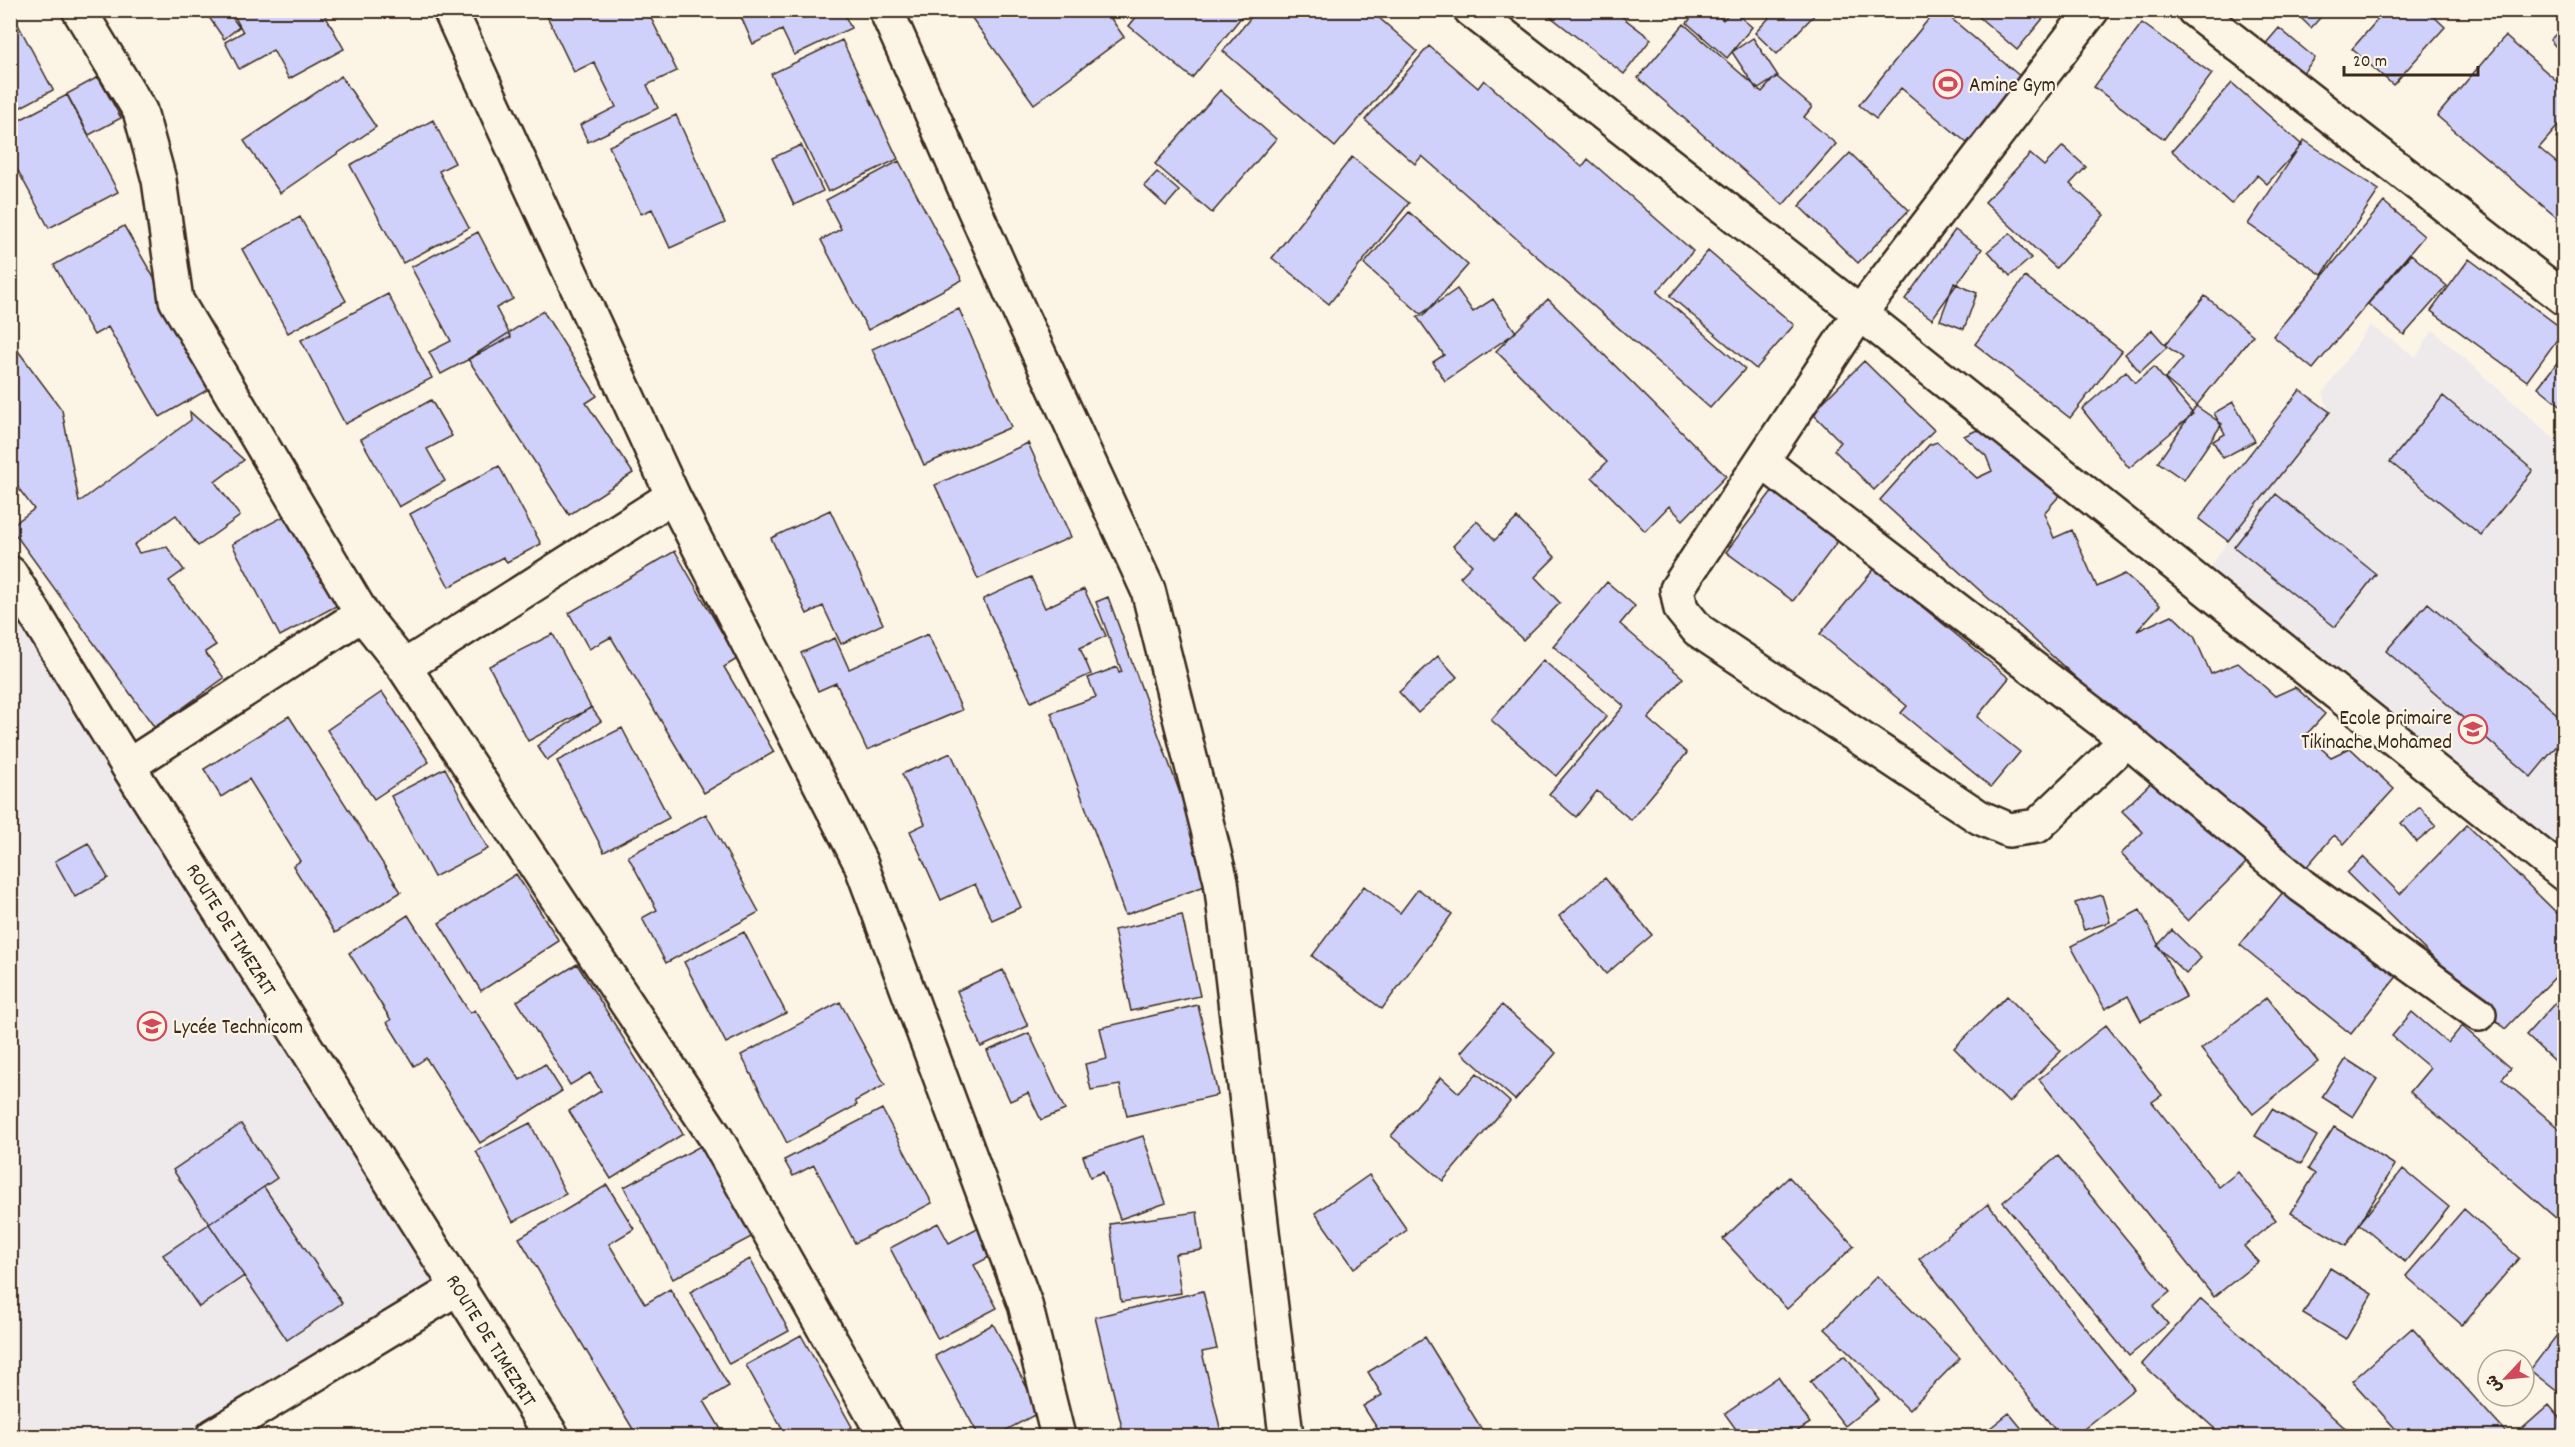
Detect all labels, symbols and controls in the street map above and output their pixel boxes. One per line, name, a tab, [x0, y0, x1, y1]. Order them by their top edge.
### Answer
scale bar	[2344, 39, 2478, 77]
text: 20 m	[2353, 50, 2387, 75]
sports icon: Amine Gym	[1932, 68, 1964, 100]
place label: Amine Gym	[1969, 72, 2056, 102]
place label: Ecole primaire Tikinache Mohamed	[2301, 705, 2452, 759]
school or university icon: Ecole primaire Tikinache Mohamed	[2457, 713, 2489, 745]
street label: ROUTE DE TIMEZRIT	[177, 858, 283, 1003]
school or university icon: Lycée Technicom	[136, 1010, 168, 1042]
place label: Lycée Technicom	[173, 1014, 303, 1044]
street label: ROUTE DE TIMEZRIT	[437, 1269, 543, 1414]
north arrow	[2476, 1348, 2536, 1408]
text: ش	[2481, 1371, 2509, 1396]

